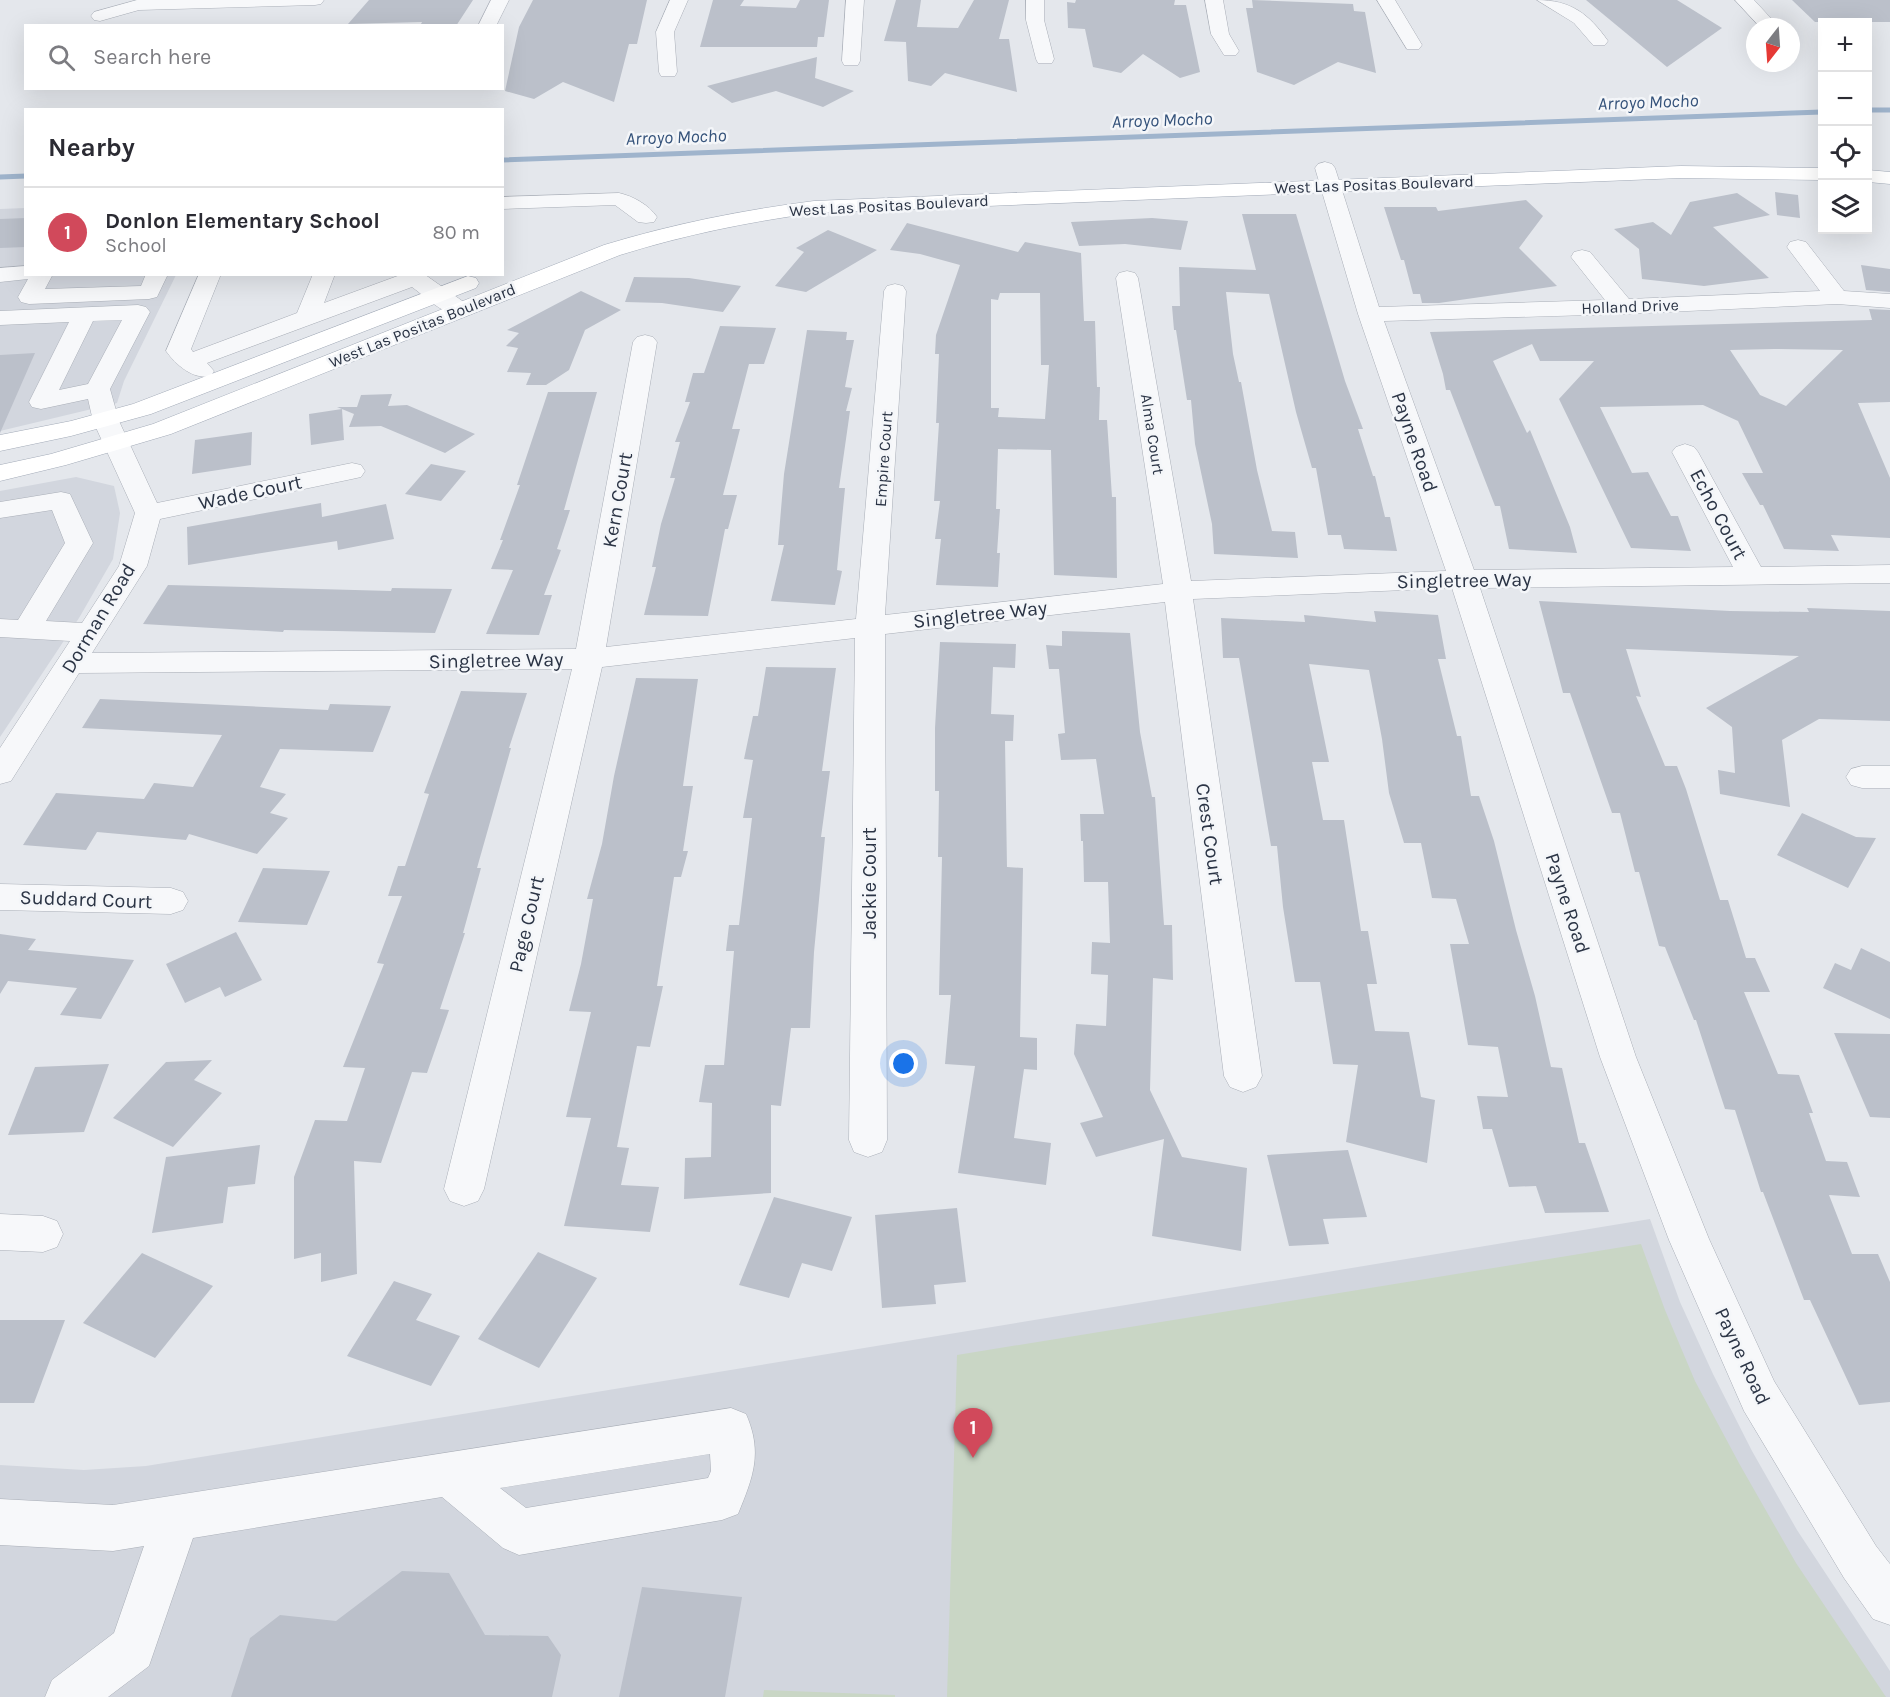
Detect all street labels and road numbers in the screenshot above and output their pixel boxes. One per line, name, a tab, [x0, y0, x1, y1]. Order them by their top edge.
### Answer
street label: West Las Positas Boulevard	[1274, 172, 1474, 197]
street label: West Las Positas Boulevard	[789, 191, 989, 220]
street label: West Las Positas Boulevard	[326, 279, 518, 372]
street label: Holland Drive	[1581, 295, 1679, 318]
street label: Payne Road	[1387, 389, 1442, 495]
street label: Alma Court	[1137, 392, 1168, 476]
street label: Empire Court	[871, 411, 896, 508]
street label: Kern Court	[598, 450, 637, 550]
street label: Echo Court	[1685, 465, 1752, 564]
street label: Wade Court	[196, 470, 304, 515]
street label: Dorman Road	[57, 559, 140, 677]
street label: Singletree Way	[1396, 568, 1532, 593]
street label: Singletree Way	[912, 596, 1048, 633]
street label: Singletree Way	[428, 648, 564, 673]
street label: Crest Court	[1191, 782, 1228, 887]
street label: Jackie Court	[858, 827, 881, 939]
street label: Payne Road	[1540, 850, 1595, 956]
street label: Page Court	[504, 873, 549, 975]
street label: Suddard Court	[19, 886, 153, 913]
street label: Payne Road	[1710, 1304, 1775, 1408]

